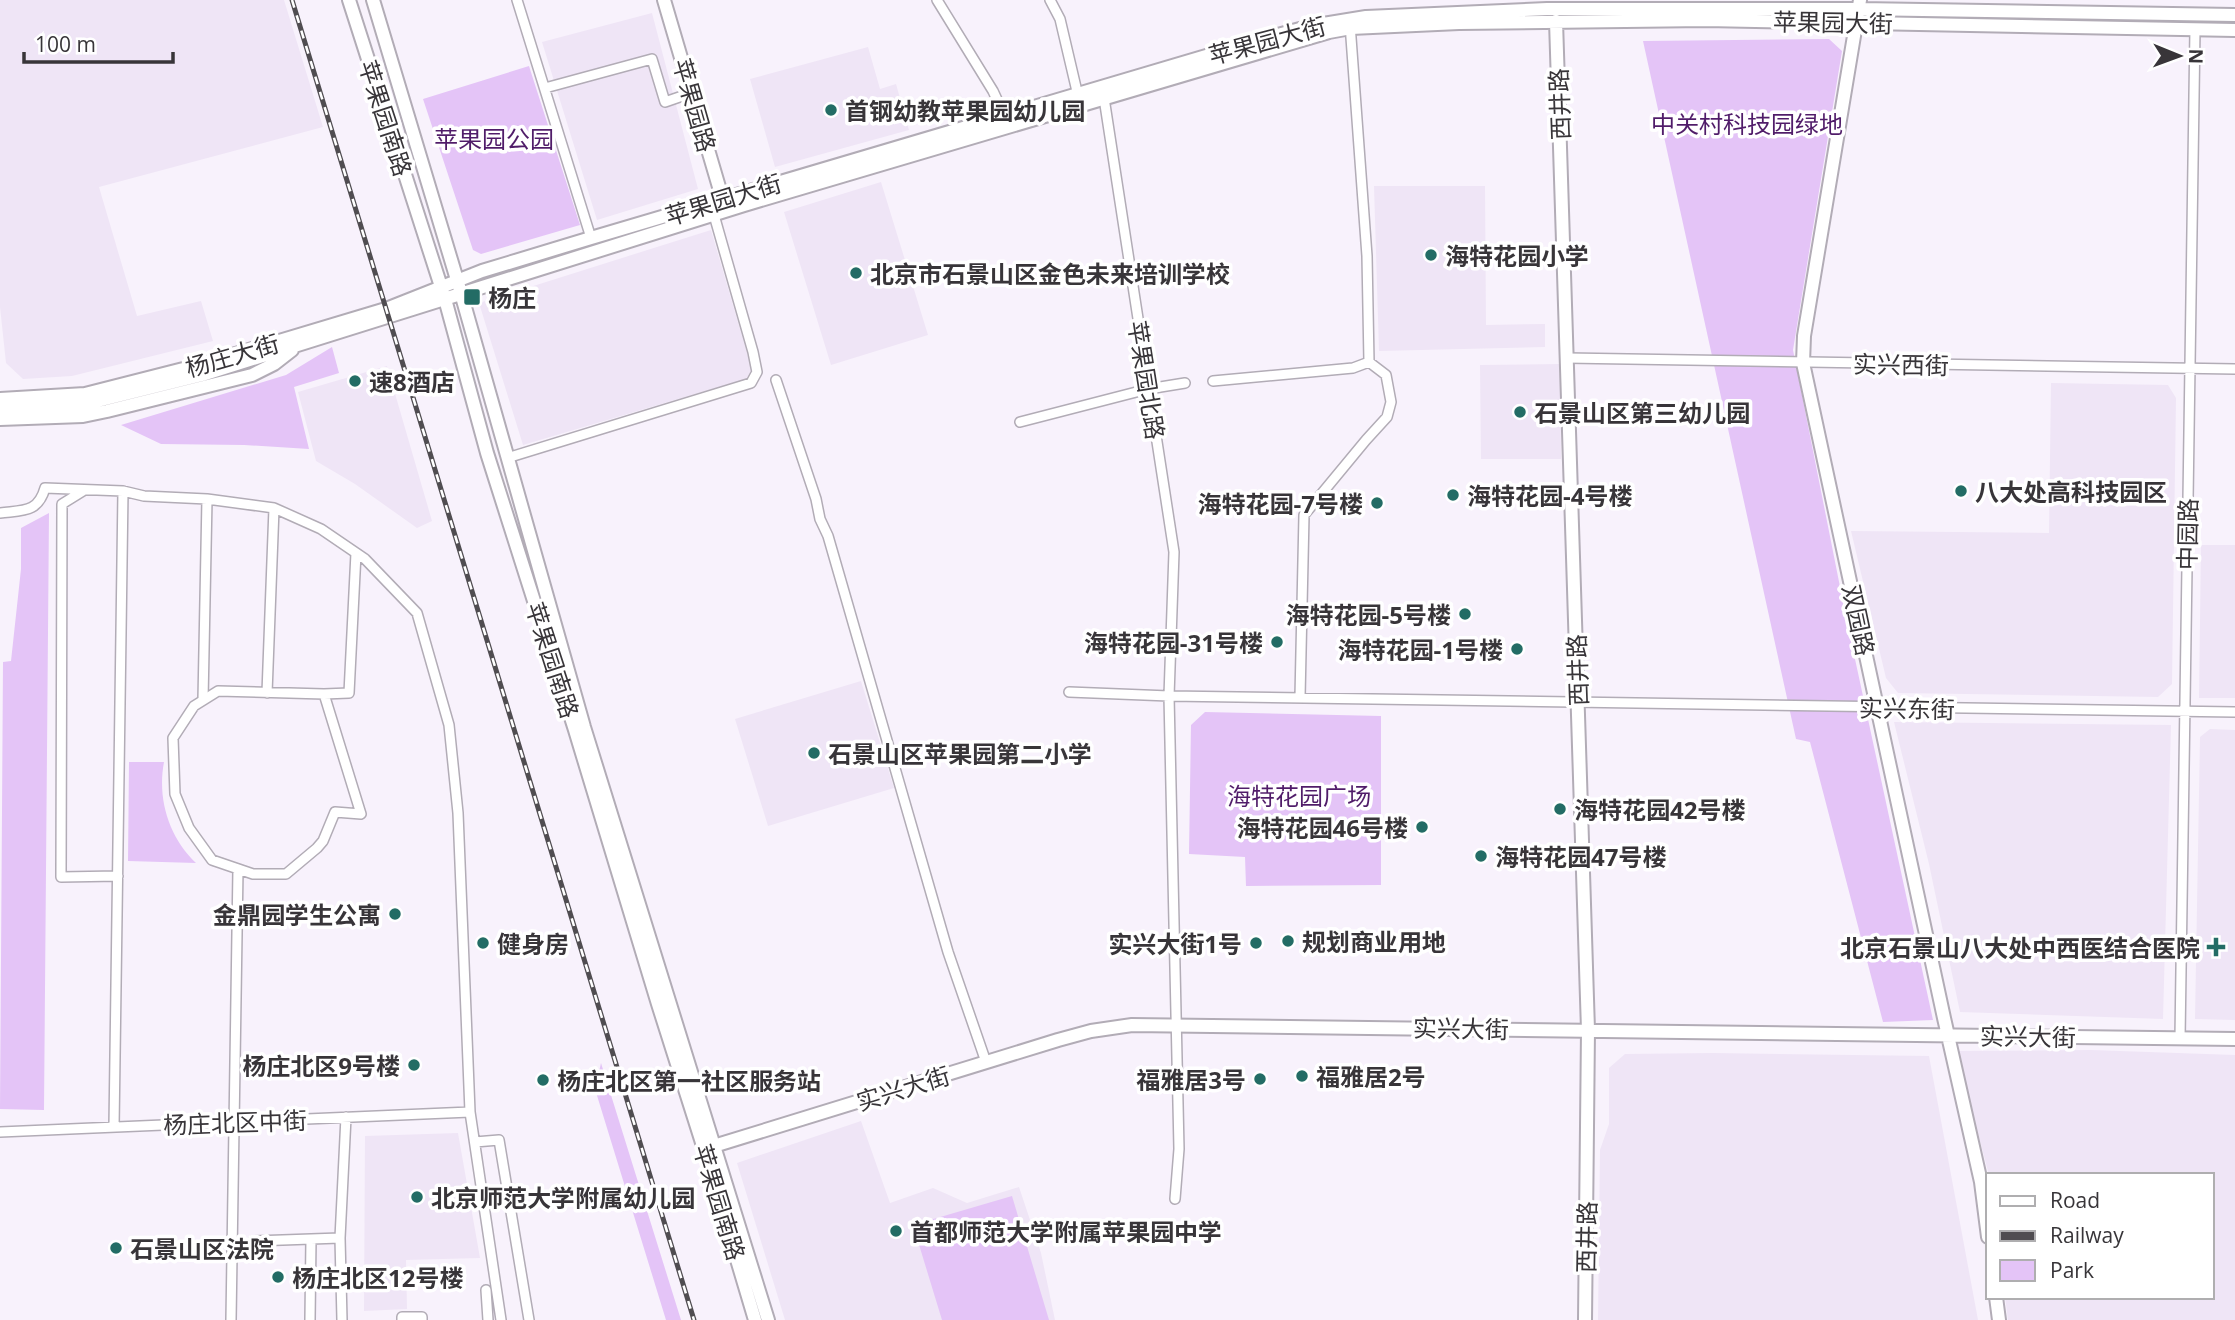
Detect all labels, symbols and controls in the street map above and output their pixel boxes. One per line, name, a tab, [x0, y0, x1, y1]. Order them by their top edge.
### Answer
street label: 苹果园大街	[1773, 4, 1893, 40]
street label: 苹果园大街	[1205, 9, 1329, 71]
scale bar	[24, 21, 173, 65]
north arrow	[2144, 21, 2214, 91]
text: 100 m	[35, 30, 96, 58]
text: N	[2183, 48, 2209, 64]
street label: 苹果园路	[666, 54, 724, 156]
street label: 苹果园南路	[352, 56, 420, 180]
street label: 西井路	[1541, 67, 1577, 141]
place label: 首钢幼教苹果园幼儿园	[845, 94, 1085, 127]
marker: 首钢幼教苹果园幼儿园	[823, 102, 839, 118]
park label: 中关村科技园绿地	[1651, 107, 1843, 140]
park label: 苹果园公园	[434, 122, 554, 155]
street label: 苹果园大街	[661, 166, 785, 232]
place label: 海特花园小学	[1445, 239, 1589, 272]
marker: 海特花园小学	[1423, 247, 1439, 263]
place label: 北京市石景山区金色未来培训学校	[870, 257, 1230, 290]
marker: 北京市石景山区金色未来培训学校	[848, 265, 864, 281]
place label: 杨庄	[488, 281, 536, 314]
marker: 杨庄	[462, 287, 482, 307]
street label: 苹果园北路	[1121, 318, 1173, 442]
street label: 杨庄大街	[181, 326, 283, 384]
street label: 实兴西街	[1853, 347, 1949, 381]
place label: 速8酒店	[369, 365, 455, 398]
marker: 速8酒店	[347, 373, 363, 389]
place label: 石景山区第三幼儿园	[1534, 396, 1750, 429]
marker: 石景山区第三幼儿园	[1512, 404, 1528, 420]
place label: 八大处高科技园区	[1975, 475, 2167, 508]
place label: 海特花园-4号楼	[1467, 479, 1632, 512]
marker: 八大处高科技园区	[1953, 483, 1969, 499]
place label: 海特花园-7号楼	[1198, 487, 1363, 520]
marker: 海特花园-4号楼	[1445, 487, 1461, 503]
marker: 海特花园-7号楼	[1369, 495, 1385, 511]
street label: 中园路	[2170, 498, 2204, 570]
street label: 双园路	[1835, 581, 1883, 659]
street label: 苹果园南路	[519, 598, 587, 722]
place label: 海特花园-5号楼	[1286, 598, 1451, 631]
marker: 海特花园-5号楼	[1457, 606, 1473, 622]
place label: 海特花园-31号楼	[1084, 626, 1263, 659]
place label: 海特花园-1号楼	[1338, 633, 1503, 666]
street label: 西井路	[1559, 633, 1595, 707]
marker: 海特花园-31号楼	[1269, 634, 1285, 650]
marker: 海特花园-1号楼	[1509, 641, 1525, 657]
street label: 实兴东街	[1859, 691, 1955, 725]
place label: 石景山区苹果园第二小学	[828, 737, 1092, 770]
marker: 石景山区苹果园第二小学	[806, 745, 822, 761]
park label: 海特花园广场	[1227, 779, 1371, 812]
place label: 海特花园42号楼	[1574, 793, 1745, 826]
marker: 海特花园42号楼	[1552, 801, 1568, 817]
place label: 海特花园46号楼	[1237, 811, 1408, 844]
marker: 海特花园46号楼	[1414, 819, 1430, 835]
place label: 海特花园47号楼	[1495, 840, 1666, 873]
marker: 海特花园47号楼	[1473, 848, 1489, 864]
place label: 金鼎园学生公寓	[213, 898, 381, 931]
marker: 金鼎园学生公寓	[387, 906, 403, 922]
place label: 规划商业用地	[1302, 925, 1446, 958]
place label: 健身房	[497, 927, 569, 960]
place label: 实兴大街1号	[1108, 927, 1242, 960]
place label: 北京石景山八大处中西医结合医院	[1840, 931, 2200, 964]
marker: 规划商业用地	[1280, 933, 1296, 949]
marker: 健身房	[475, 935, 491, 951]
marker: 实兴大街1号	[1248, 935, 1264, 951]
marker: 北京石景山八大处中西医结合医院	[2206, 937, 2226, 957]
street label: 实兴大街	[1413, 1011, 1509, 1045]
street label: 实兴大街	[1980, 1019, 2076, 1053]
place label: 杨庄北区9号楼	[242, 1049, 400, 1082]
marker: 杨庄北区9号楼	[406, 1057, 422, 1073]
street label: 实兴大街	[852, 1058, 954, 1118]
place label: 福雅居2号	[1316, 1060, 1426, 1093]
place label: 福雅居3号	[1136, 1063, 1246, 1096]
place label: 杨庄北区第一社区服务站	[557, 1064, 821, 1097]
marker: 福雅居2号	[1294, 1068, 1310, 1084]
marker: 福雅居3号	[1252, 1071, 1268, 1087]
marker: 杨庄北区第一社区服务站	[535, 1072, 551, 1088]
street label: 杨庄北区中街	[162, 1103, 308, 1141]
street label: 苹果园南路	[687, 1140, 753, 1264]
legend	[1986, 1173, 2214, 1299]
place label: 北京师范大学附属幼儿园	[431, 1181, 695, 1214]
text: Road	[2050, 1186, 2100, 1214]
marker: 北京师范大学附属幼儿园	[409, 1189, 425, 1205]
street label: 西井路	[1569, 1201, 1603, 1273]
place label: 首都师范大学附属苹果园中学	[910, 1215, 1222, 1248]
text: Railway	[2050, 1221, 2124, 1249]
marker: 首都师范大学附属苹果园中学	[888, 1223, 904, 1239]
place label: 石景山区法院	[130, 1232, 274, 1265]
marker: 石景山区法院	[108, 1240, 124, 1256]
text: Park	[2050, 1256, 2094, 1284]
place label: 杨庄北区12号楼	[292, 1261, 463, 1294]
marker: 杨庄北区12号楼	[270, 1269, 286, 1285]

